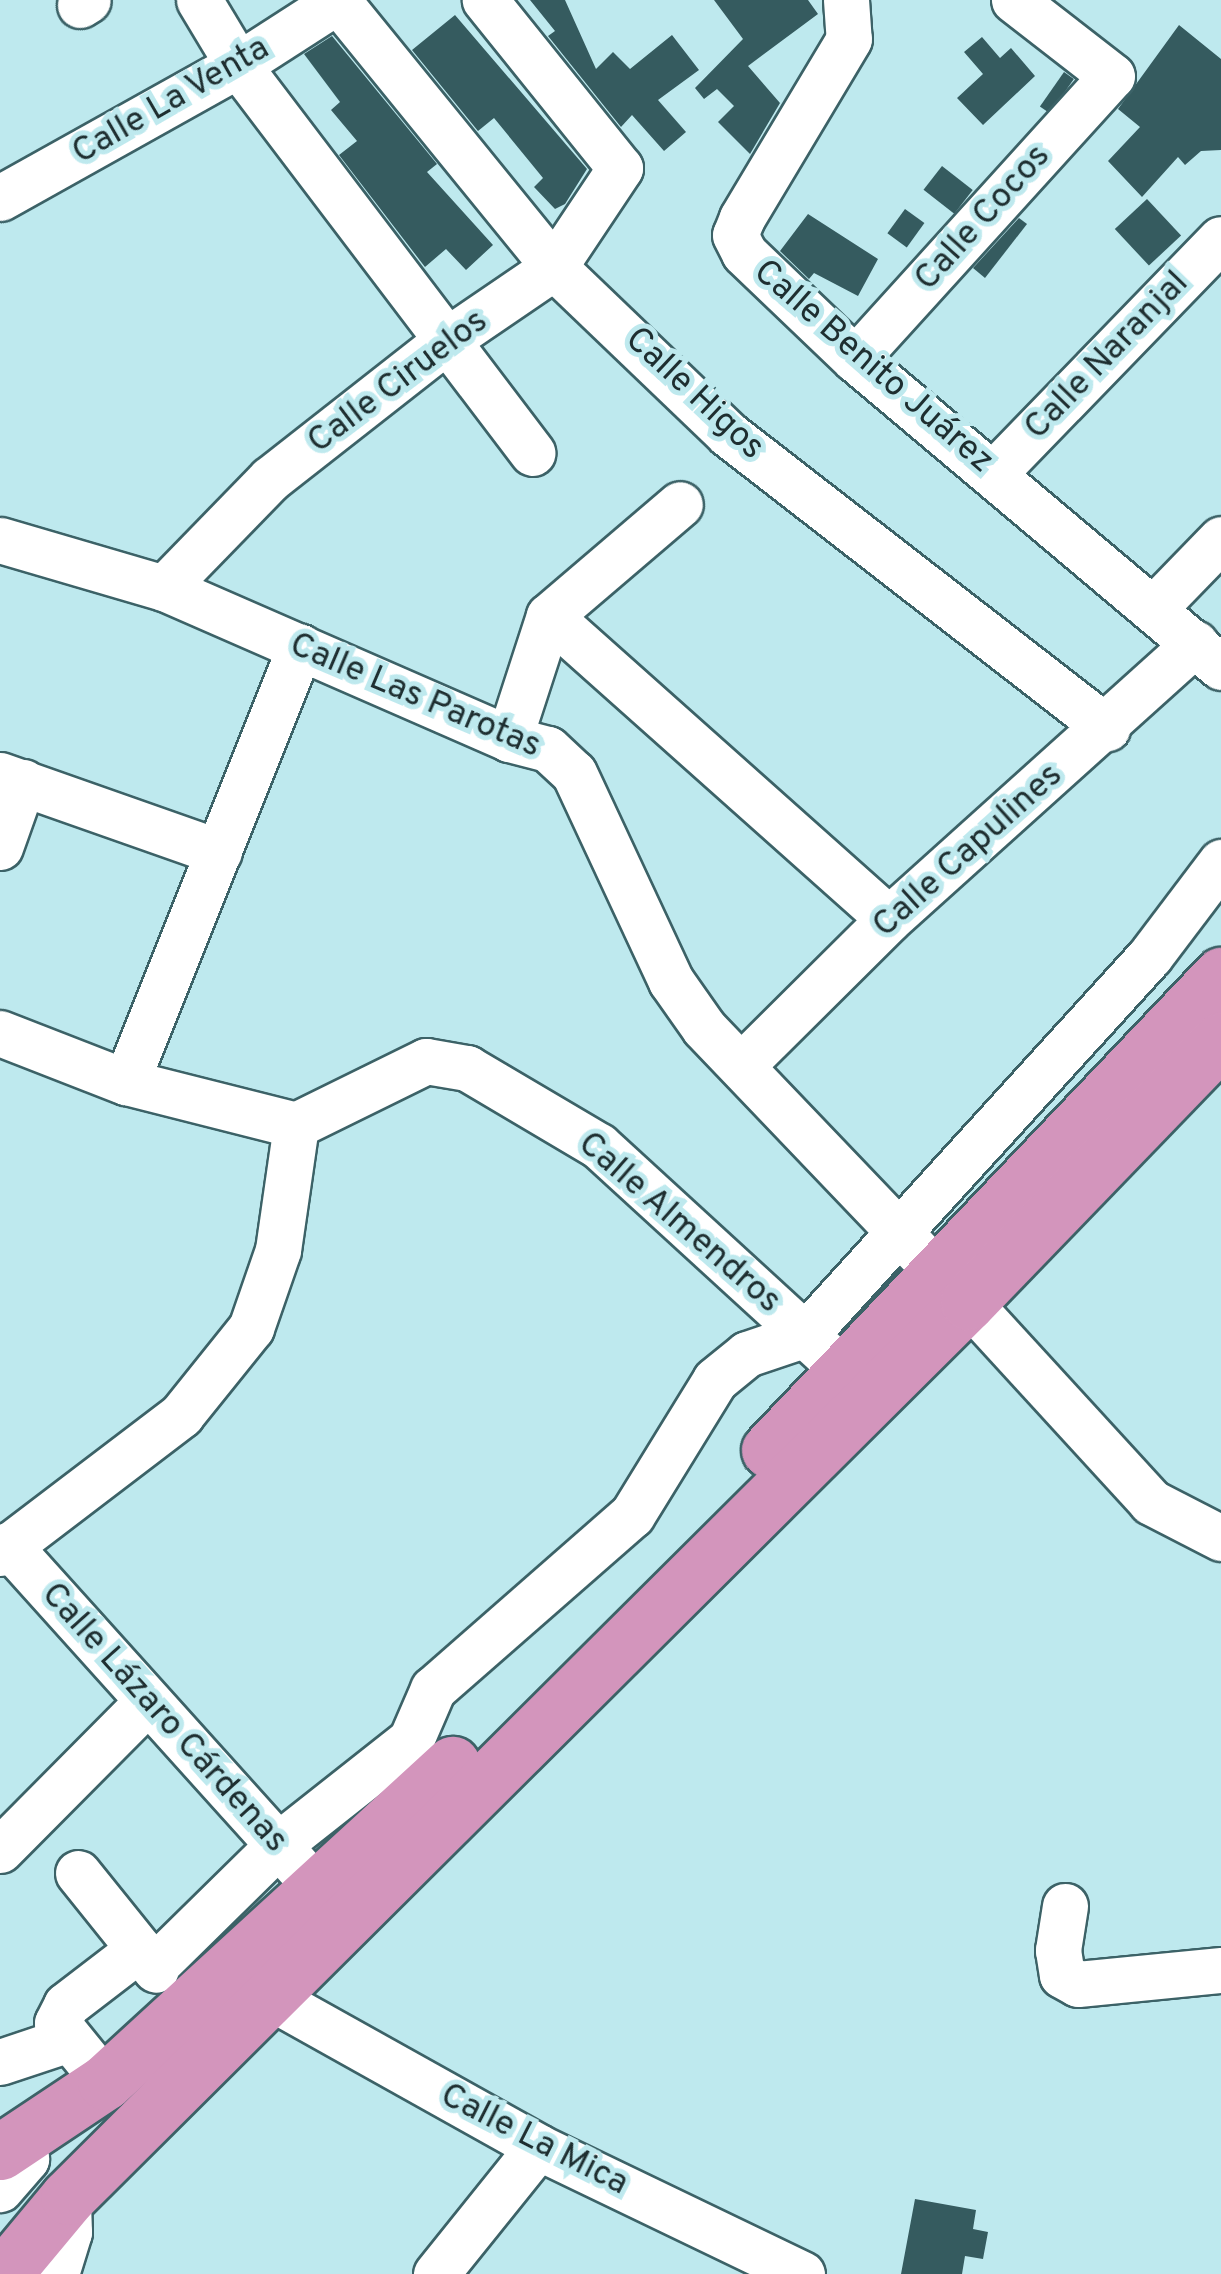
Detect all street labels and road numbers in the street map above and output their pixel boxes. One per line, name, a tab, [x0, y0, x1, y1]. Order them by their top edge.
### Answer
street label: Calle La Venta	[64, 27, 278, 175]
street label: Calle Cocos	[906, 136, 1060, 300]
street label: Calle Benito Juárez	[744, 251, 1002, 483]
street label: Calle Naranjal	[1016, 263, 1198, 449]
street label: Calle Ciruelos	[300, 301, 496, 463]
street label: Calle Higos	[616, 319, 772, 469]
street label: Calle Las Parotas	[283, 624, 547, 768]
street label: Calle Capulines	[865, 755, 1071, 947]
street label: Calle Almendros	[568, 1123, 790, 1323]
street label: Calle Lázaro Cárdenas	[32, 1574, 296, 1862]
street label: Calle La Mica	[433, 2075, 635, 2205]

